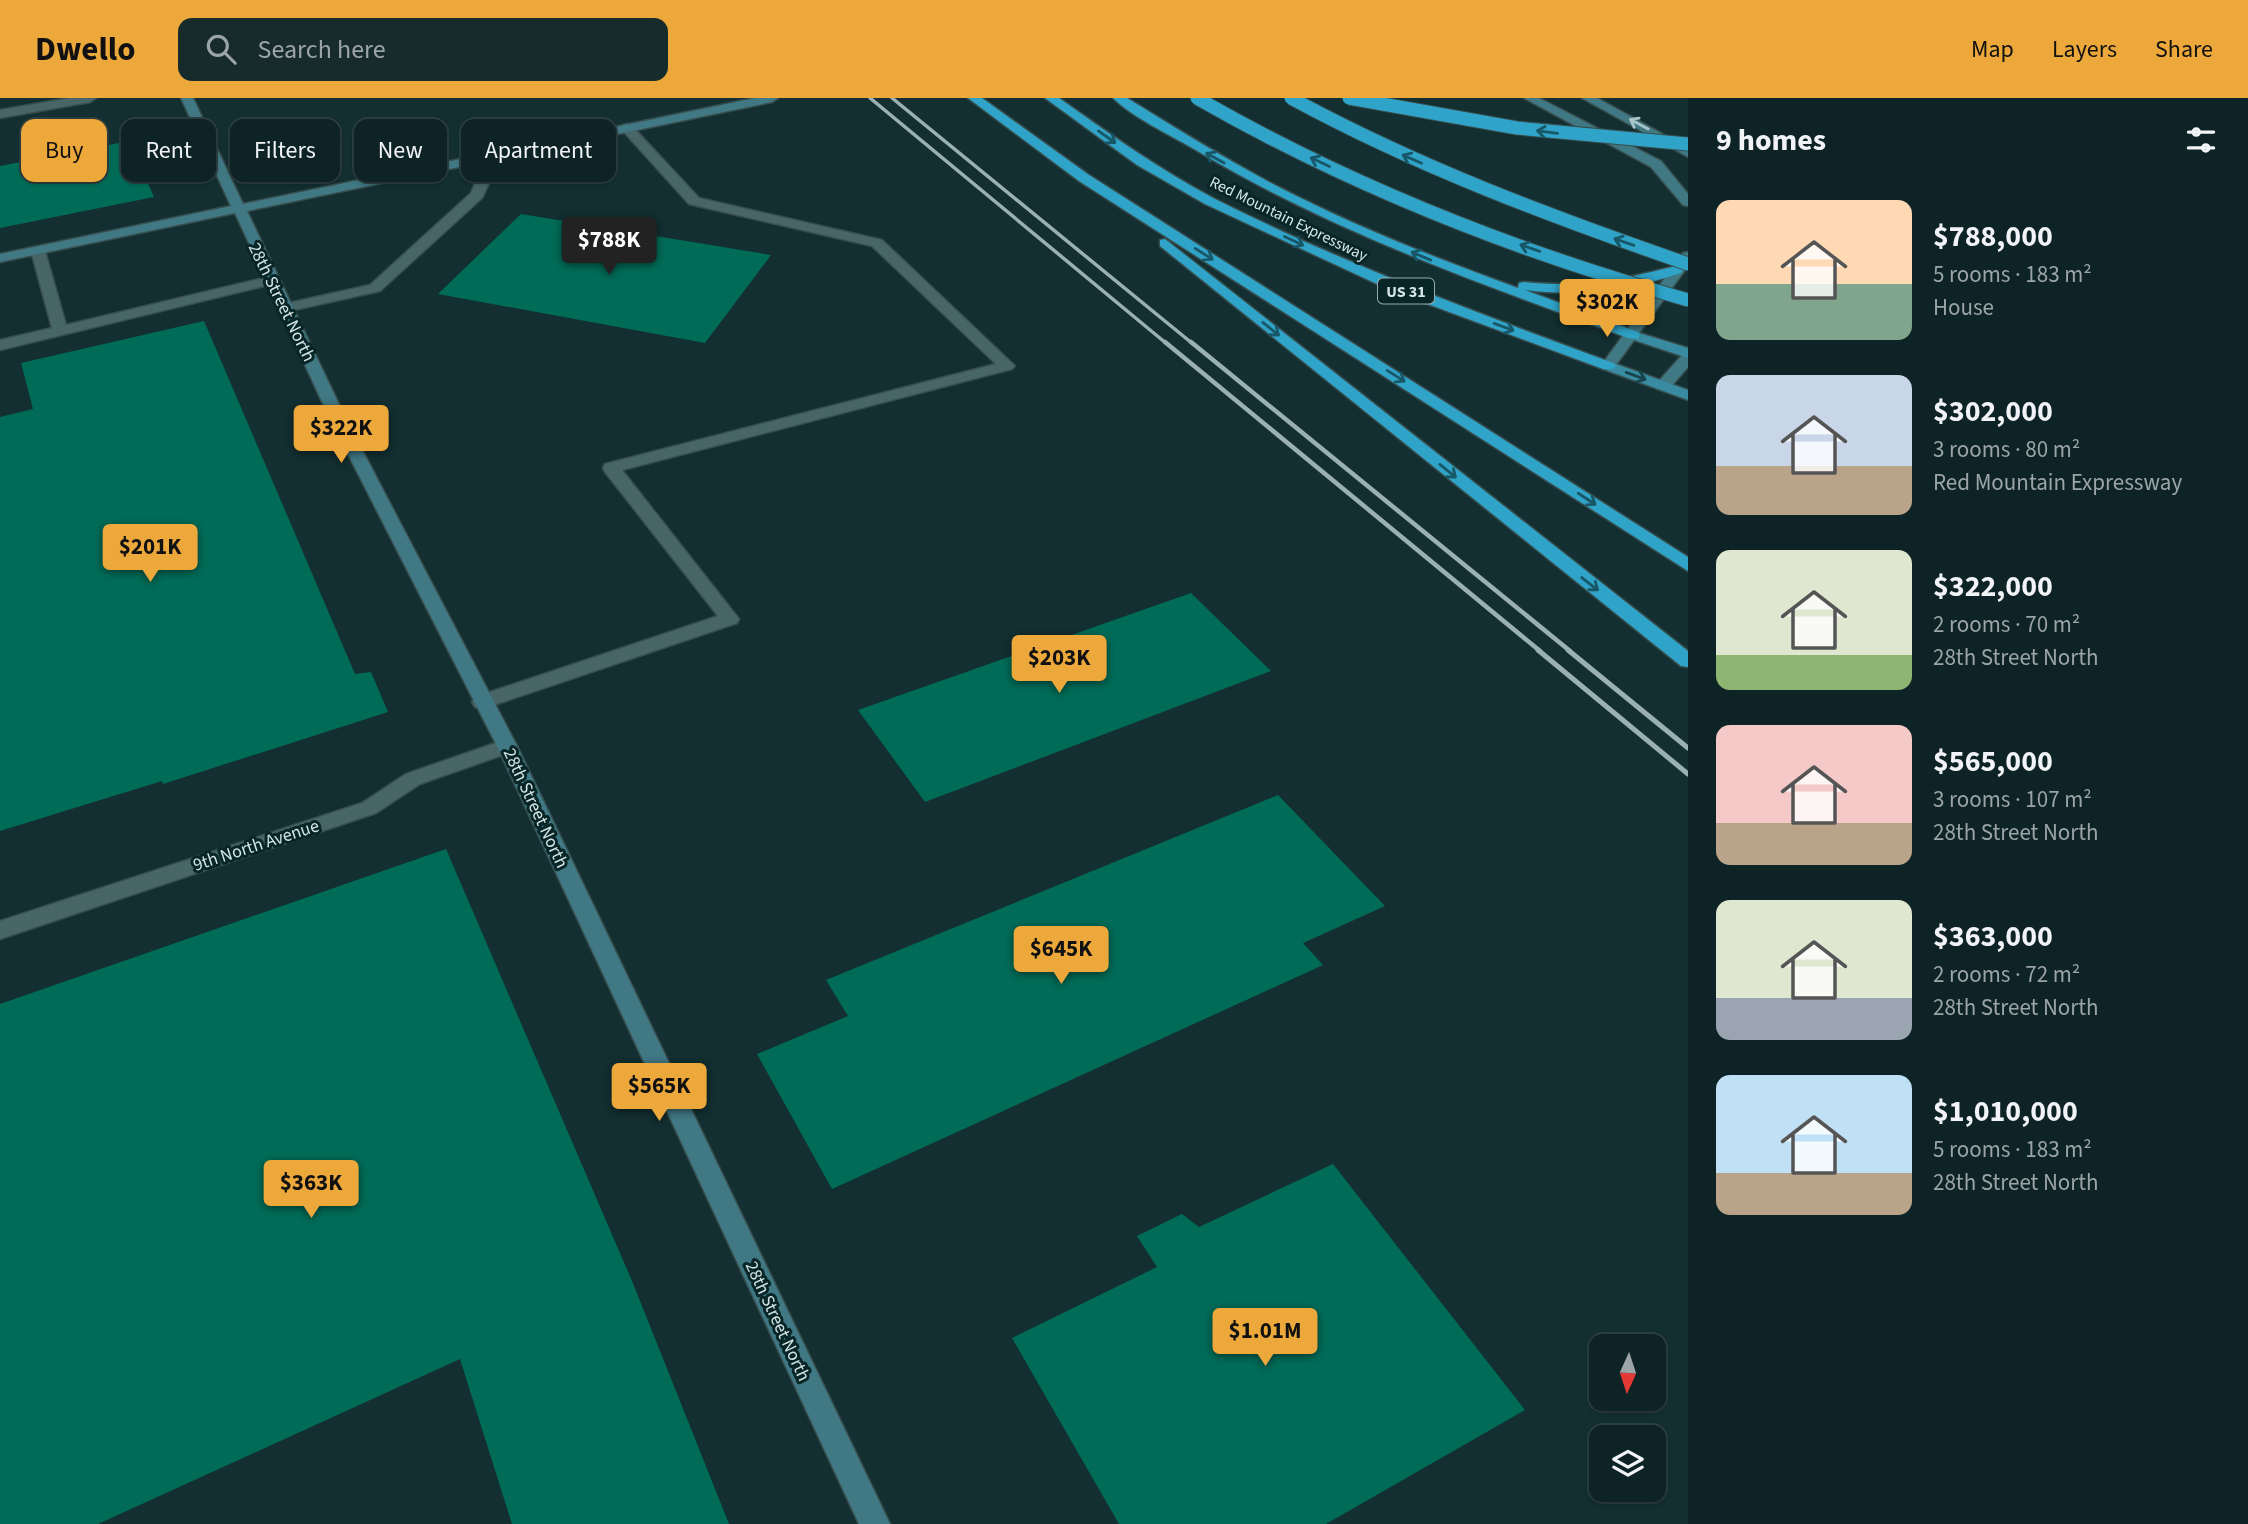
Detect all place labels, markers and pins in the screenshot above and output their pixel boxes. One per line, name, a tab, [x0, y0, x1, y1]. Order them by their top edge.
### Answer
pin: $788K	[560, 218, 658, 277]
pin: $302K	[1558, 280, 1656, 339]
pin: $322K	[292, 406, 390, 465]
pin: $201K	[101, 524, 199, 584]
pin: $203K	[1010, 636, 1108, 695]
pin: $645K	[1012, 926, 1110, 986]
pin: $565K	[610, 1063, 708, 1123]
pin: $363K	[262, 1160, 360, 1220]
pin: $1.01M	[1208, 1308, 1322, 1368]

